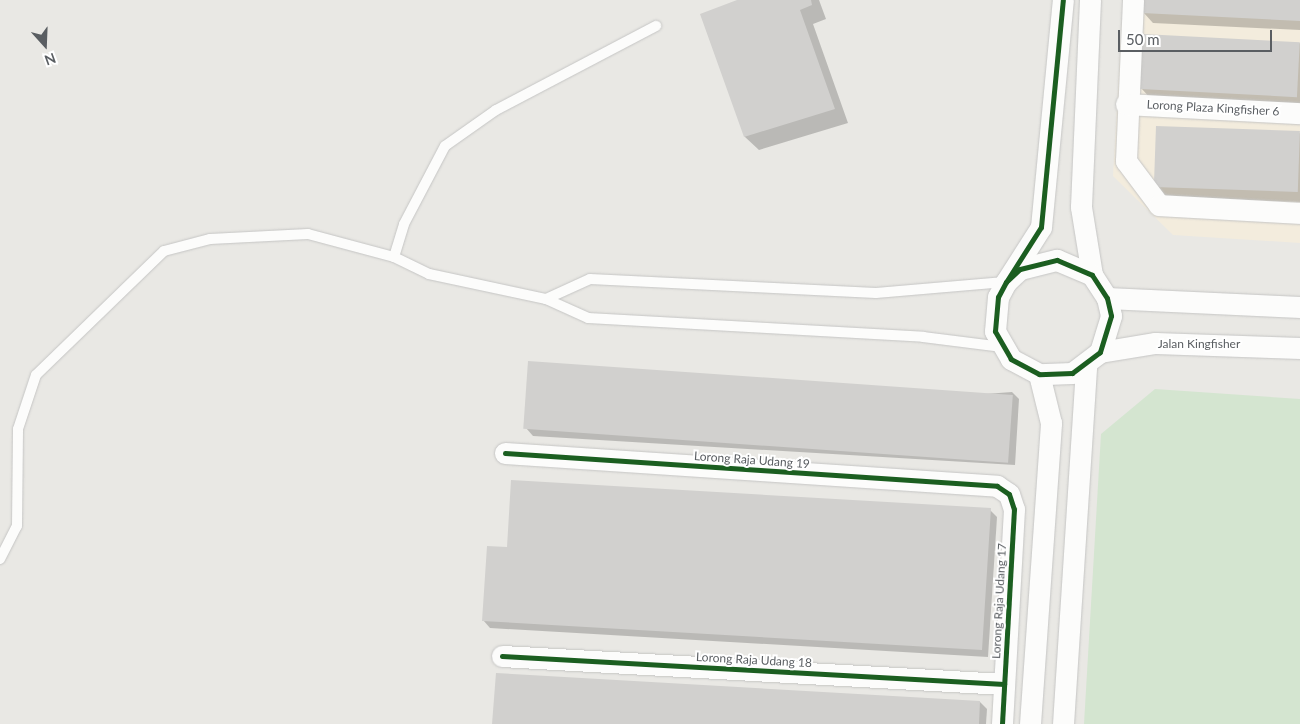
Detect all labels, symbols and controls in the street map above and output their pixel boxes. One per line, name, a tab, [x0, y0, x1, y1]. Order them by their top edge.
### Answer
north arrow	[20, 20, 70, 70]
scale bar	[1120, 20, 1274, 52]
text: 50 m	[1126, 30, 1160, 48]
text: N	[42, 50, 58, 69]
street label: Lorong Plaza Kingfisher 6	[1146, 97, 1280, 119]
street label: Jalan Kingfisher	[1158, 337, 1240, 351]
street label: Lorong Raja Udang 19	[694, 449, 810, 471]
street label: Lorong Raja Udang 17	[989, 543, 1009, 659]
street label: Lorong Raja Udang 18	[696, 650, 812, 670]

